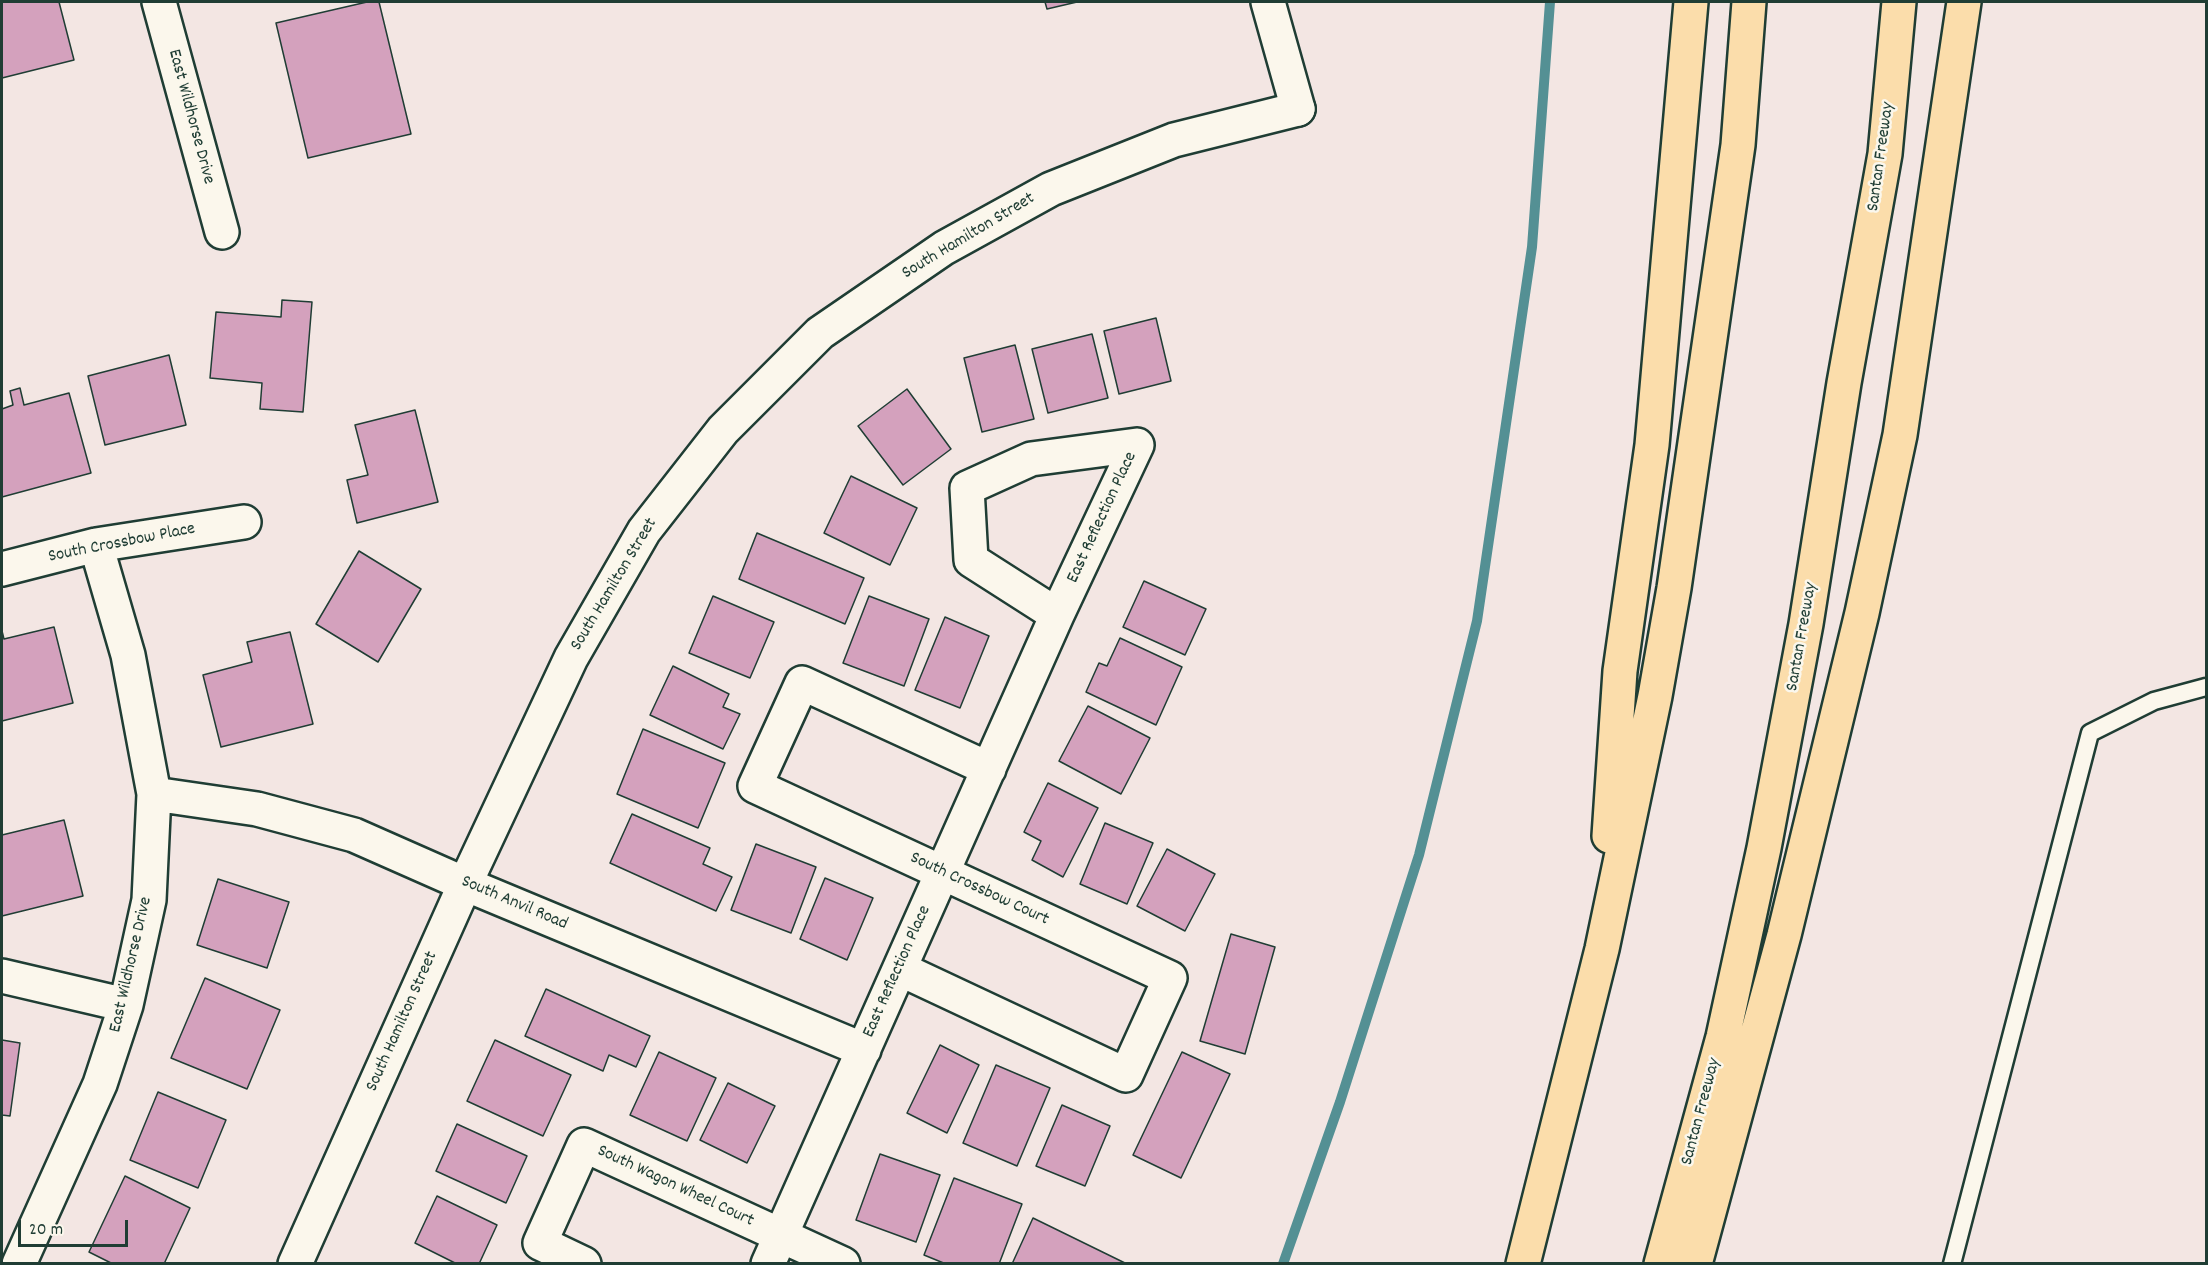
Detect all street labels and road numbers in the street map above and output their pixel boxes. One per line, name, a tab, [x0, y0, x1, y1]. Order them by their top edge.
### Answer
street label: East Wildhorse Drive	[162, 47, 218, 187]
street label: Santan Freeway	[1864, 101, 1900, 213]
street label: South Hamilton Street	[899, 189, 1039, 285]
street label: East Reflection Place	[1063, 449, 1143, 587]
street label: South Hamilton Street	[567, 515, 663, 655]
street label: South Crossbow Place	[47, 519, 197, 569]
street label: Santan Freeway	[1783, 581, 1823, 693]
street label: South Crossbow Court	[906, 848, 1052, 932]
street label: South Anvil Road	[457, 872, 571, 936]
street label: East Wildhorse Drive	[106, 895, 158, 1035]
street label: East Reflection Place	[859, 903, 937, 1041]
street label: South Hamilton Street	[362, 949, 444, 1095]
street label: Santan Freeway	[1677, 1056, 1727, 1168]
street label: South Wagon Wheel Court	[593, 1141, 757, 1233]

